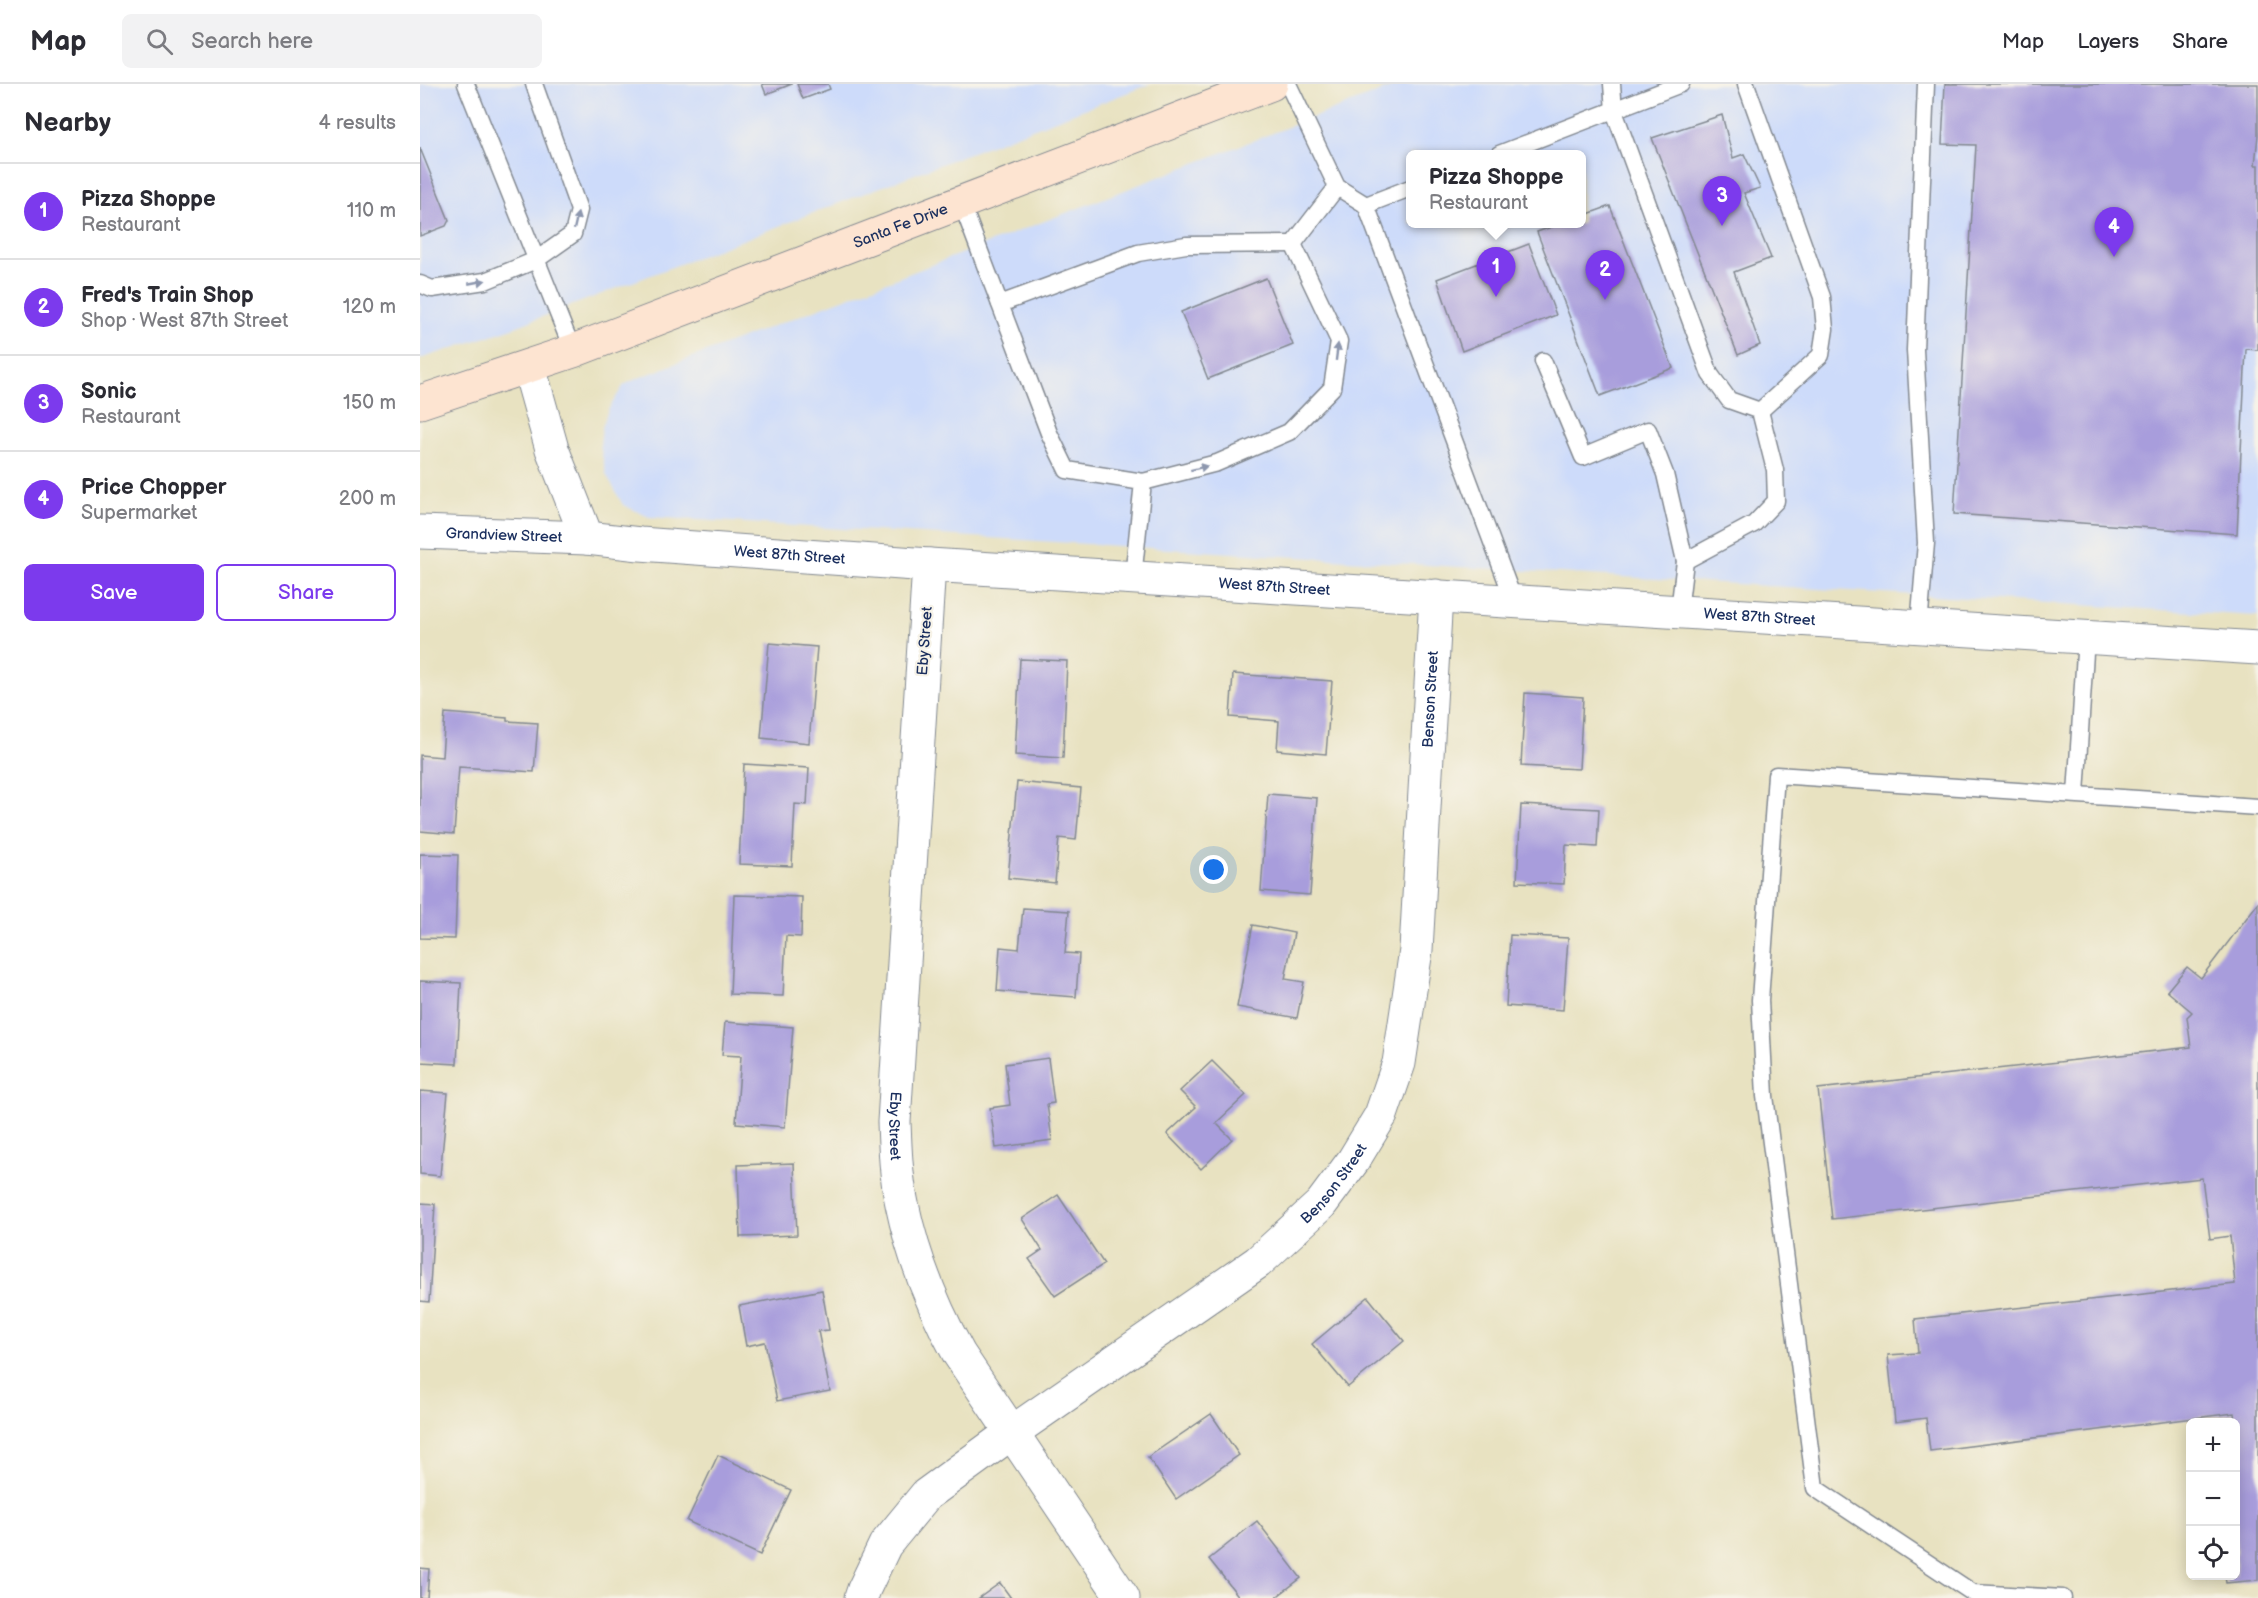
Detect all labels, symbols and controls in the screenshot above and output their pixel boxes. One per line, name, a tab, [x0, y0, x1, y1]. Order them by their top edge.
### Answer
search box	[122, 14, 542, 68]
text: Map	[30, 25, 86, 58]
icon: search	[143, 25, 176, 58]
text: Search here	[191, 28, 313, 55]
text: Map	[2002, 29, 2044, 54]
text: Layers	[2077, 29, 2139, 54]
text: Share	[2172, 29, 2228, 54]
text: Nearby	[24, 108, 111, 139]
text: 4 results	[318, 111, 396, 135]
popup	[1406, 150, 1586, 228]
text: Pizza Shoppe	[1429, 164, 1563, 191]
pin: 3	[1702, 176, 1742, 226]
text: Pizza Shoppe	[81, 186, 216, 213]
text: Restaurant	[1429, 191, 1528, 215]
text: 1	[39, 199, 48, 223]
text: 110 m	[347, 199, 396, 223]
street label: Santa Fe Drive	[851, 199, 951, 252]
pin: 4	[2094, 208, 2134, 257]
one-way arrow	[572, 211, 581, 230]
text: Restaurant	[81, 213, 181, 237]
pin: 1	[1476, 248, 1516, 297]
pin: 2	[1586, 250, 1624, 300]
one-way arrow	[468, 277, 487, 286]
text: Fred's Train Shop	[81, 282, 254, 309]
text: 2	[38, 295, 49, 319]
text: 120 m	[343, 295, 396, 319]
text: Shop · West 87th Street	[81, 309, 288, 333]
one-way arrow	[1333, 342, 1342, 361]
text: Sonic	[81, 378, 137, 405]
text: 3	[38, 391, 49, 415]
text: 150 m	[343, 391, 396, 415]
text: Restaurant	[81, 405, 181, 429]
one-way arrow	[1190, 462, 1209, 472]
text: Price Chopper	[81, 474, 226, 501]
text: 4	[38, 487, 49, 511]
text: 200 m	[339, 487, 396, 511]
text: Supermarket	[81, 501, 197, 525]
street label: Grandview Street	[445, 523, 563, 547]
street label: West 87th Street	[733, 541, 846, 568]
button: Save	[24, 564, 204, 621]
button: Share	[216, 564, 396, 621]
street label: West 87th Street	[1218, 574, 1331, 600]
street label: West 87th Street	[1703, 604, 1816, 630]
street label: Eby Street	[913, 606, 937, 676]
street label: Benson Street	[1418, 650, 1442, 748]
your location	[1199, 855, 1228, 884]
street label: Eby Street	[884, 1091, 905, 1161]
street label: Benson Street	[1296, 1140, 1371, 1228]
map controls	[2186, 1418, 2240, 1580]
button: +	[2186, 1418, 2240, 1472]
button: −	[2186, 1472, 2240, 1526]
button: locate	[2186, 1526, 2240, 1580]

